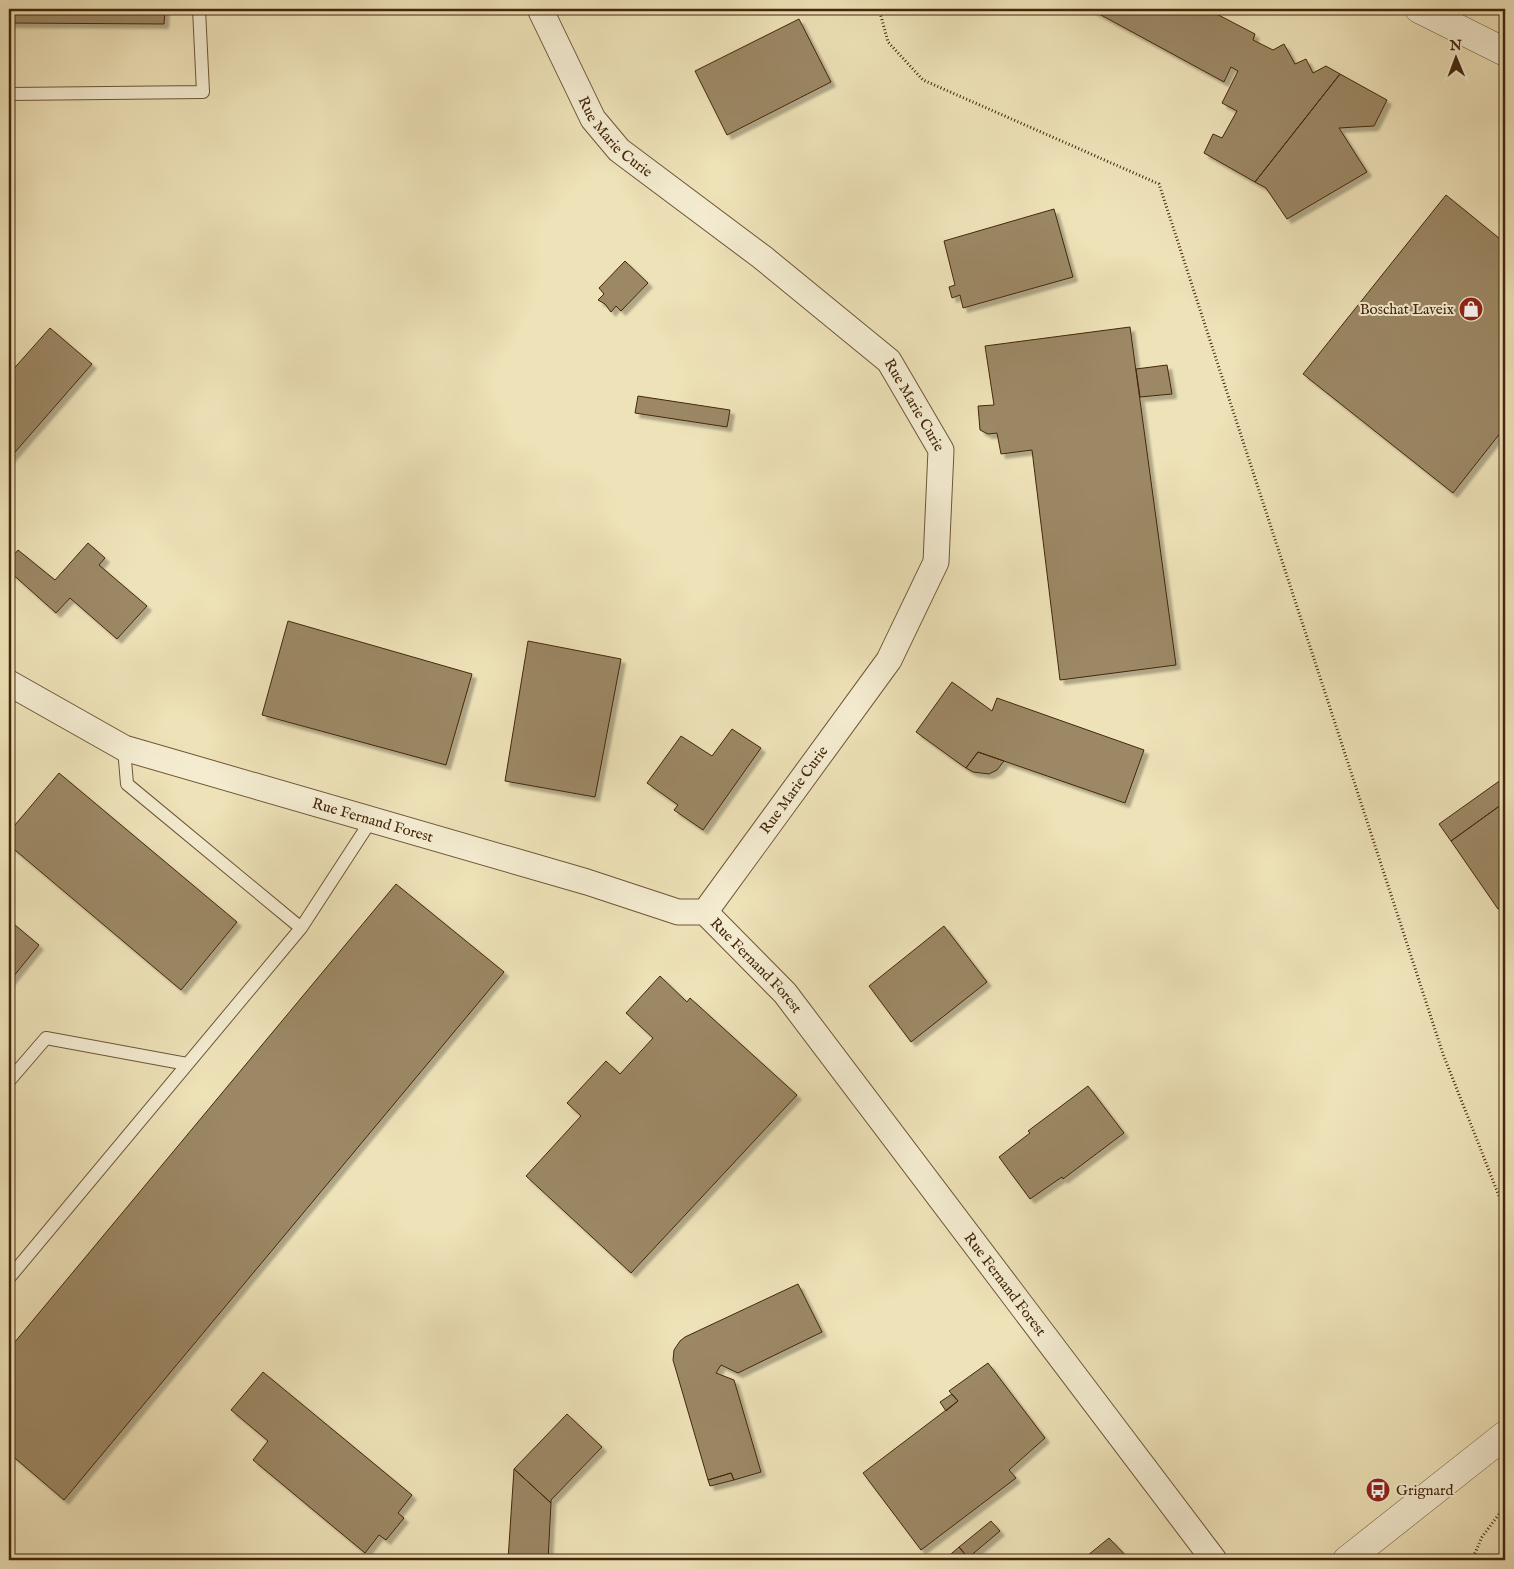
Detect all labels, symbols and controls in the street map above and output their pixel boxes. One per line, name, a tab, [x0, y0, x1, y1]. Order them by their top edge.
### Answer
north arrow	[1432, 32, 1482, 82]
text: N	[1449, 37, 1462, 55]
street label: Rue Marie Curie	[574, 93, 657, 181]
shop icon: Boschat Laveix	[1458, 296, 1484, 322]
place label: Boschat Laveix	[1360, 300, 1455, 319]
street label: Rue Marie Curie	[880, 355, 949, 455]
street label: Rue Marie Curie	[756, 742, 832, 838]
street label: Rue Fernand Forest	[310, 793, 435, 847]
street label: Rue Fernand Forest	[706, 913, 806, 1017]
street label: Rue Fernand Forest	[960, 1229, 1051, 1340]
bus stop icon: Grignard	[1365, 1477, 1391, 1503]
place label: Grignard	[1396, 1481, 1455, 1500]

